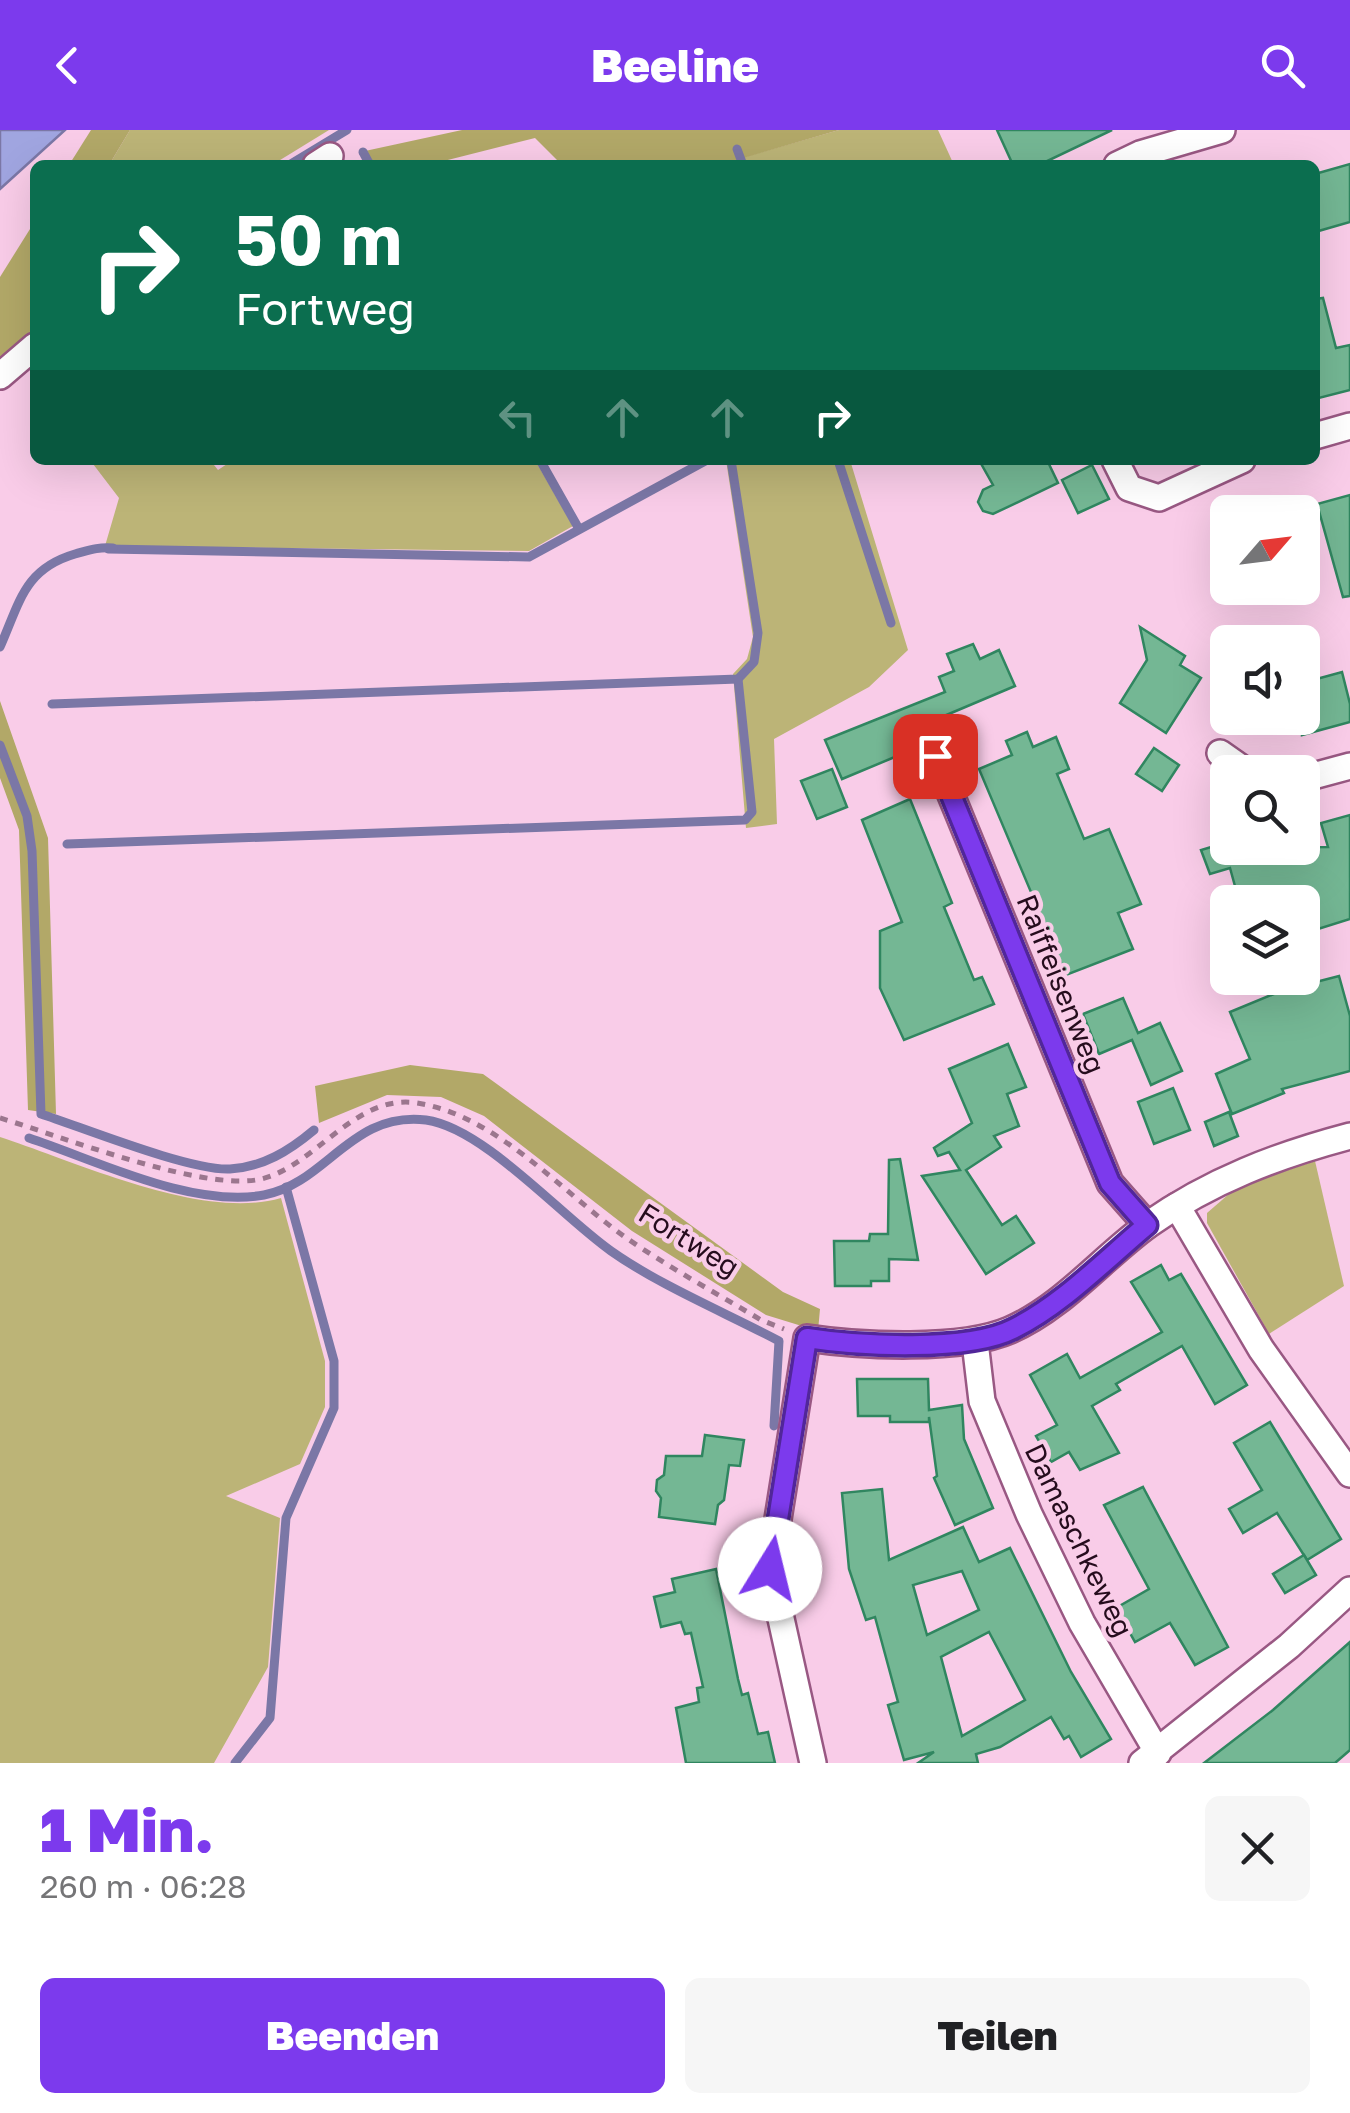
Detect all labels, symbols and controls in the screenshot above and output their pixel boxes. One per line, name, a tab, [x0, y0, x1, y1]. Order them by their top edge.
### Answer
icon: back	[40, 38, 95, 93]
text: Beeline	[591, 38, 759, 92]
icon: search	[1255, 38, 1310, 93]
text: 50 m	[235, 196, 402, 280]
icon: right	[70, 200, 200, 330]
text: Fortweg	[235, 281, 415, 335]
icon: left	[490, 390, 545, 445]
icon: ahead	[595, 390, 650, 445]
icon: ahead	[700, 390, 755, 445]
icon: right	[805, 390, 860, 445]
north arrow	[1210, 495, 1320, 605]
map controls	[1210, 495, 1320, 995]
button: sound	[1210, 625, 1320, 735]
pin	[893, 714, 978, 799]
icon: arrive	[908, 729, 963, 784]
button: search	[1210, 755, 1320, 865]
button: layers	[1210, 885, 1320, 995]
street label: Raiffeisenweg	[1011, 889, 1112, 1078]
street label: Fortweg	[633, 1196, 746, 1283]
street label: Damaschkeweg	[1018, 1438, 1140, 1642]
position arrow	[718, 1517, 822, 1621]
text: 1 Min.	[40, 1793, 214, 1865]
button: close	[1205, 1796, 1310, 1901]
text: 260 m · 06:28	[40, 1867, 247, 1905]
button: Beenden	[40, 1978, 665, 2093]
button: Teilen	[685, 1978, 1310, 2093]

